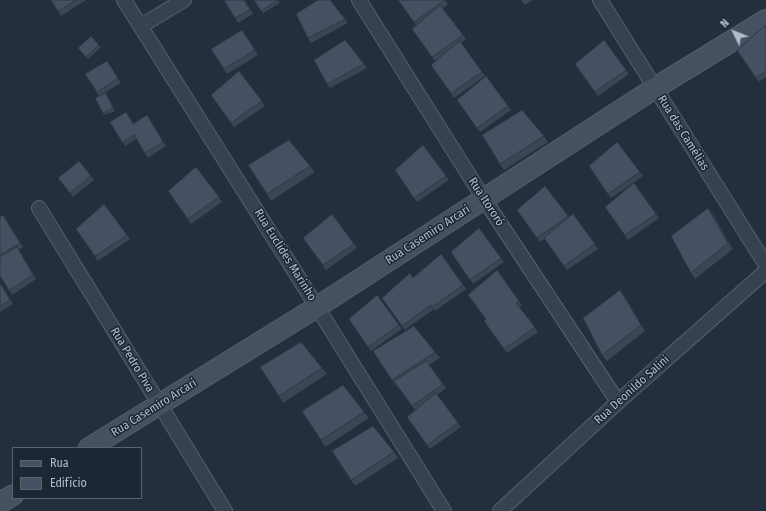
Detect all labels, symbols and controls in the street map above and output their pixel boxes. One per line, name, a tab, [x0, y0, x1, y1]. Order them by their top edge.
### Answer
north arrow	[714, 12, 754, 52]
text: N	[718, 17, 732, 30]
street label: Rua das Camélias	[654, 93, 712, 173]
street label: Rua Itororó	[465, 175, 507, 229]
street label: Rua Casemiro Arcari	[383, 202, 473, 268]
street label: Rua Euclides Marinho	[251, 206, 319, 304]
street label: Rua Pedro Piva	[107, 325, 157, 395]
street label: Rua Deonildo Salini	[592, 353, 672, 427]
street label: Rua Casemiro Arcari	[109, 376, 199, 440]
legend	[12, 447, 142, 499]
text: Rua	[50, 456, 69, 470]
text: Edifício	[50, 476, 87, 490]

